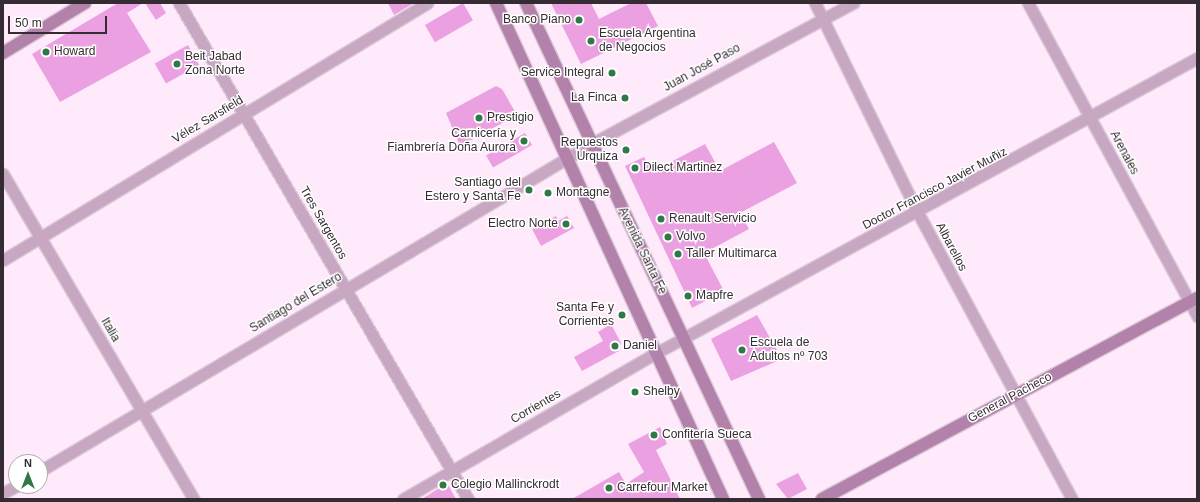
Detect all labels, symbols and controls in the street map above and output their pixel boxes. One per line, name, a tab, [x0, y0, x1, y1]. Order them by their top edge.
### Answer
scale bar	[10, 8, 109, 34]
place label: Banco Piano	[503, 13, 571, 27]
marker: Banco Piano	[574, 15, 584, 25]
text: 50 m	[15, 16, 42, 30]
place label: Escuela Argentina de Negocios	[599, 27, 696, 55]
marker: Escuela Argentina de Negocios	[586, 36, 596, 46]
street label: Juan José Paso	[661, 41, 743, 95]
place label: Howard	[54, 45, 95, 59]
marker: Howard	[41, 47, 51, 57]
place label: Beit Jabad Zona Norte	[185, 50, 245, 78]
marker: Beit Jabad Zona Norte	[172, 59, 182, 69]
place label: Service Integral	[521, 66, 604, 80]
marker: Service Integral	[607, 68, 617, 78]
place label: La Finca	[571, 91, 617, 105]
street label: Vélez Sarsfield	[170, 93, 246, 147]
marker: La Finca	[620, 93, 630, 103]
place label: Prestigio	[487, 111, 534, 125]
marker: Prestigio	[474, 113, 484, 123]
place label: Carnicería y Fiambrería Doña Aurora	[387, 127, 516, 155]
street label: Arenales	[1107, 129, 1141, 177]
marker: Carnicería y Fiambrería Doña Aurora	[519, 136, 529, 146]
place label: Repuestos Urquiza	[561, 136, 618, 164]
marker: Repuestos Urquiza	[621, 145, 631, 155]
street label: Doctor Francisco Javier Muñiz	[860, 145, 1010, 233]
place label: Dilect Martinez	[643, 161, 722, 175]
marker: Dilect Martinez	[630, 163, 640, 173]
place label: Santiago del Estero y Santa Fe	[425, 176, 521, 204]
street label: Tres Sargentos	[296, 184, 350, 262]
marker: Santiago del Estero y Santa Fe	[524, 185, 534, 195]
place label: Montagne	[556, 186, 609, 200]
marker: Montagne	[543, 188, 553, 198]
street label: Avenida Santa Fe	[615, 205, 669, 297]
place label: Renault Servicio	[669, 212, 756, 226]
marker: Renault Servicio	[656, 214, 666, 224]
place label: Electro Norte	[488, 217, 558, 231]
marker: Electro Norte	[561, 219, 571, 229]
street label: Albarellos	[932, 220, 970, 274]
place label: Volvo	[676, 230, 705, 244]
marker: Volvo	[663, 232, 673, 242]
place label: Taller Multimarca	[686, 247, 777, 261]
marker: Taller Multimarca	[673, 249, 683, 259]
street label: Santiago del Estero	[247, 270, 345, 336]
place label: Mapfre	[696, 289, 733, 303]
marker: Mapfre	[683, 291, 693, 301]
place label: Santa Fe y Corrientes	[556, 301, 614, 329]
marker: Santa Fe y Corrientes	[617, 310, 627, 320]
street label: Italia	[97, 315, 123, 345]
place label: Escuela de Adultos nº 703	[750, 336, 828, 364]
place label: Daniel	[623, 339, 657, 353]
marker: Daniel	[610, 341, 620, 351]
marker: Escuela de Adultos nº 703	[737, 345, 747, 355]
street label: General Pacheco	[966, 370, 1054, 426]
place label: Shelby	[643, 385, 680, 399]
street label: Corrientes	[508, 387, 564, 427]
marker: Shelby	[630, 387, 640, 397]
place label: Confitería Sueca	[662, 428, 751, 442]
marker: Confitería Sueca	[649, 430, 659, 440]
north arrow	[8, 454, 48, 494]
text: N	[24, 457, 32, 469]
place label: Colegio Mallinckrodt	[451, 478, 559, 492]
marker: Colegio Mallinckrodt	[438, 480, 448, 490]
place label: Carrefour Market	[617, 481, 708, 495]
marker: Carrefour Market	[604, 483, 614, 493]

